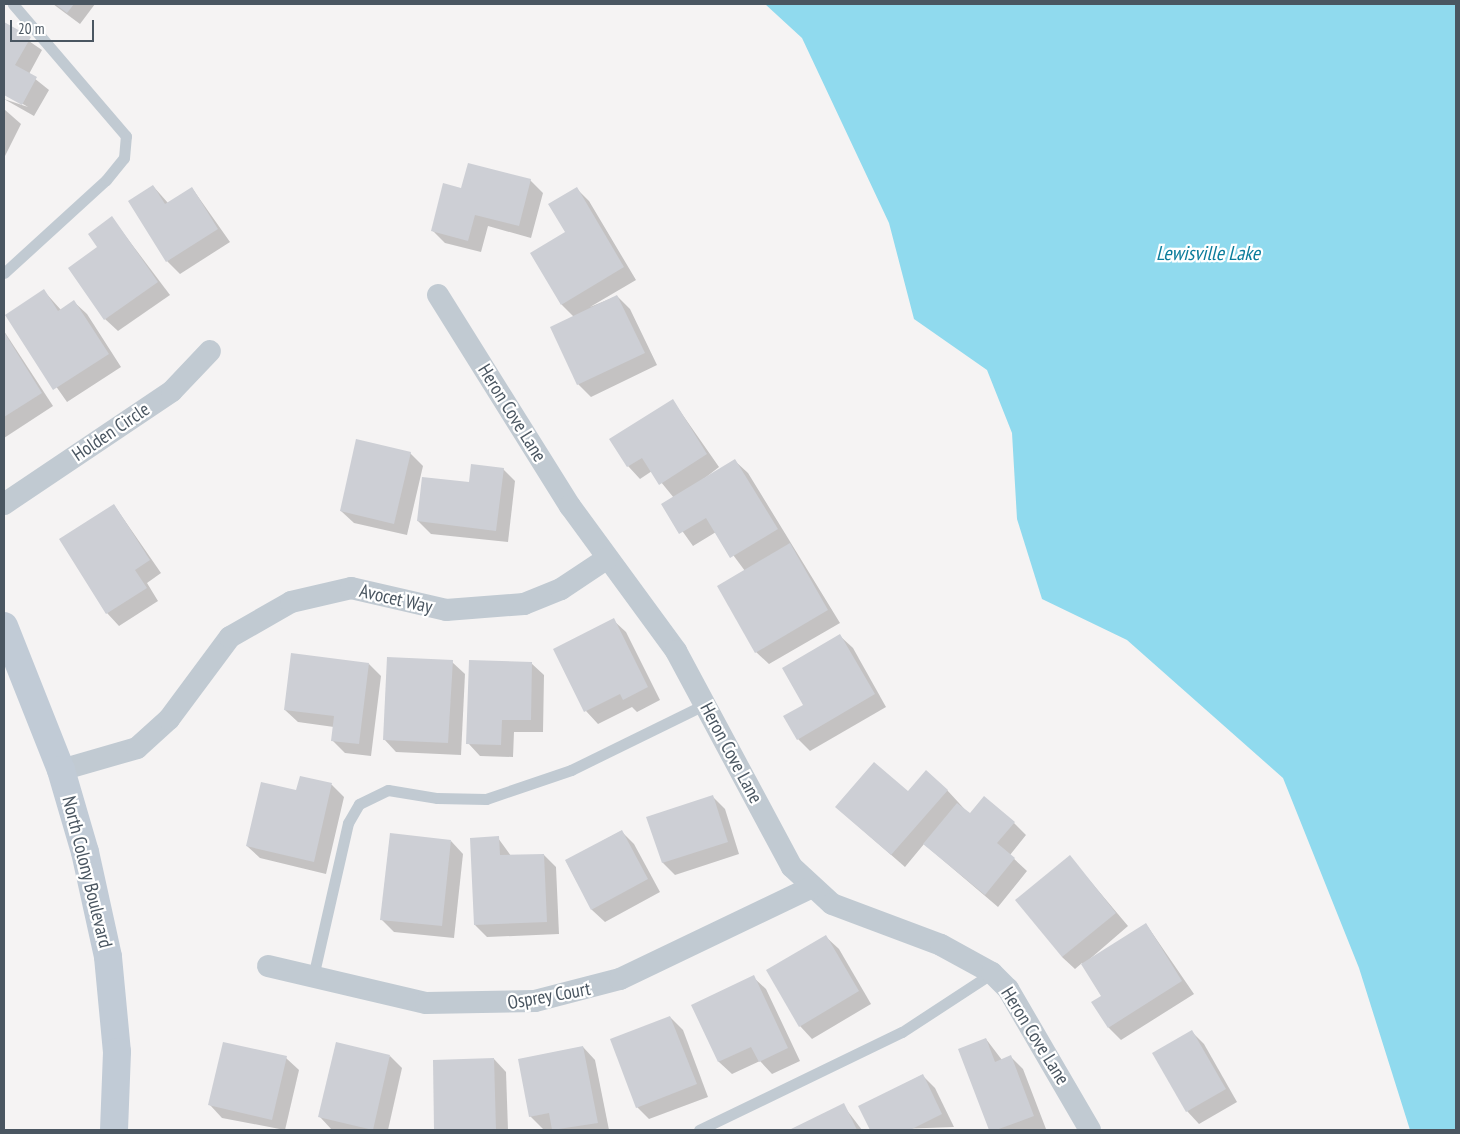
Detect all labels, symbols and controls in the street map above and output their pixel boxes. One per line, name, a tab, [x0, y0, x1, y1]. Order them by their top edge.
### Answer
scale bar	[12, 10, 96, 42]
text: 20 m	[18, 19, 44, 38]
water label: Lewisville Lake	[1156, 241, 1260, 265]
street label: Heron Cove Lane	[473, 360, 551, 466]
street label: Holden Circle	[68, 398, 154, 466]
street label: Avocet Way	[357, 580, 435, 618]
street label: Heron Cove Lane	[695, 699, 767, 807]
street label: North Colony Boulevard	[57, 794, 117, 950]
street label: Osprey Court	[505, 977, 593, 1015]
street label: Heron Cove Lane	[996, 983, 1074, 1089]

